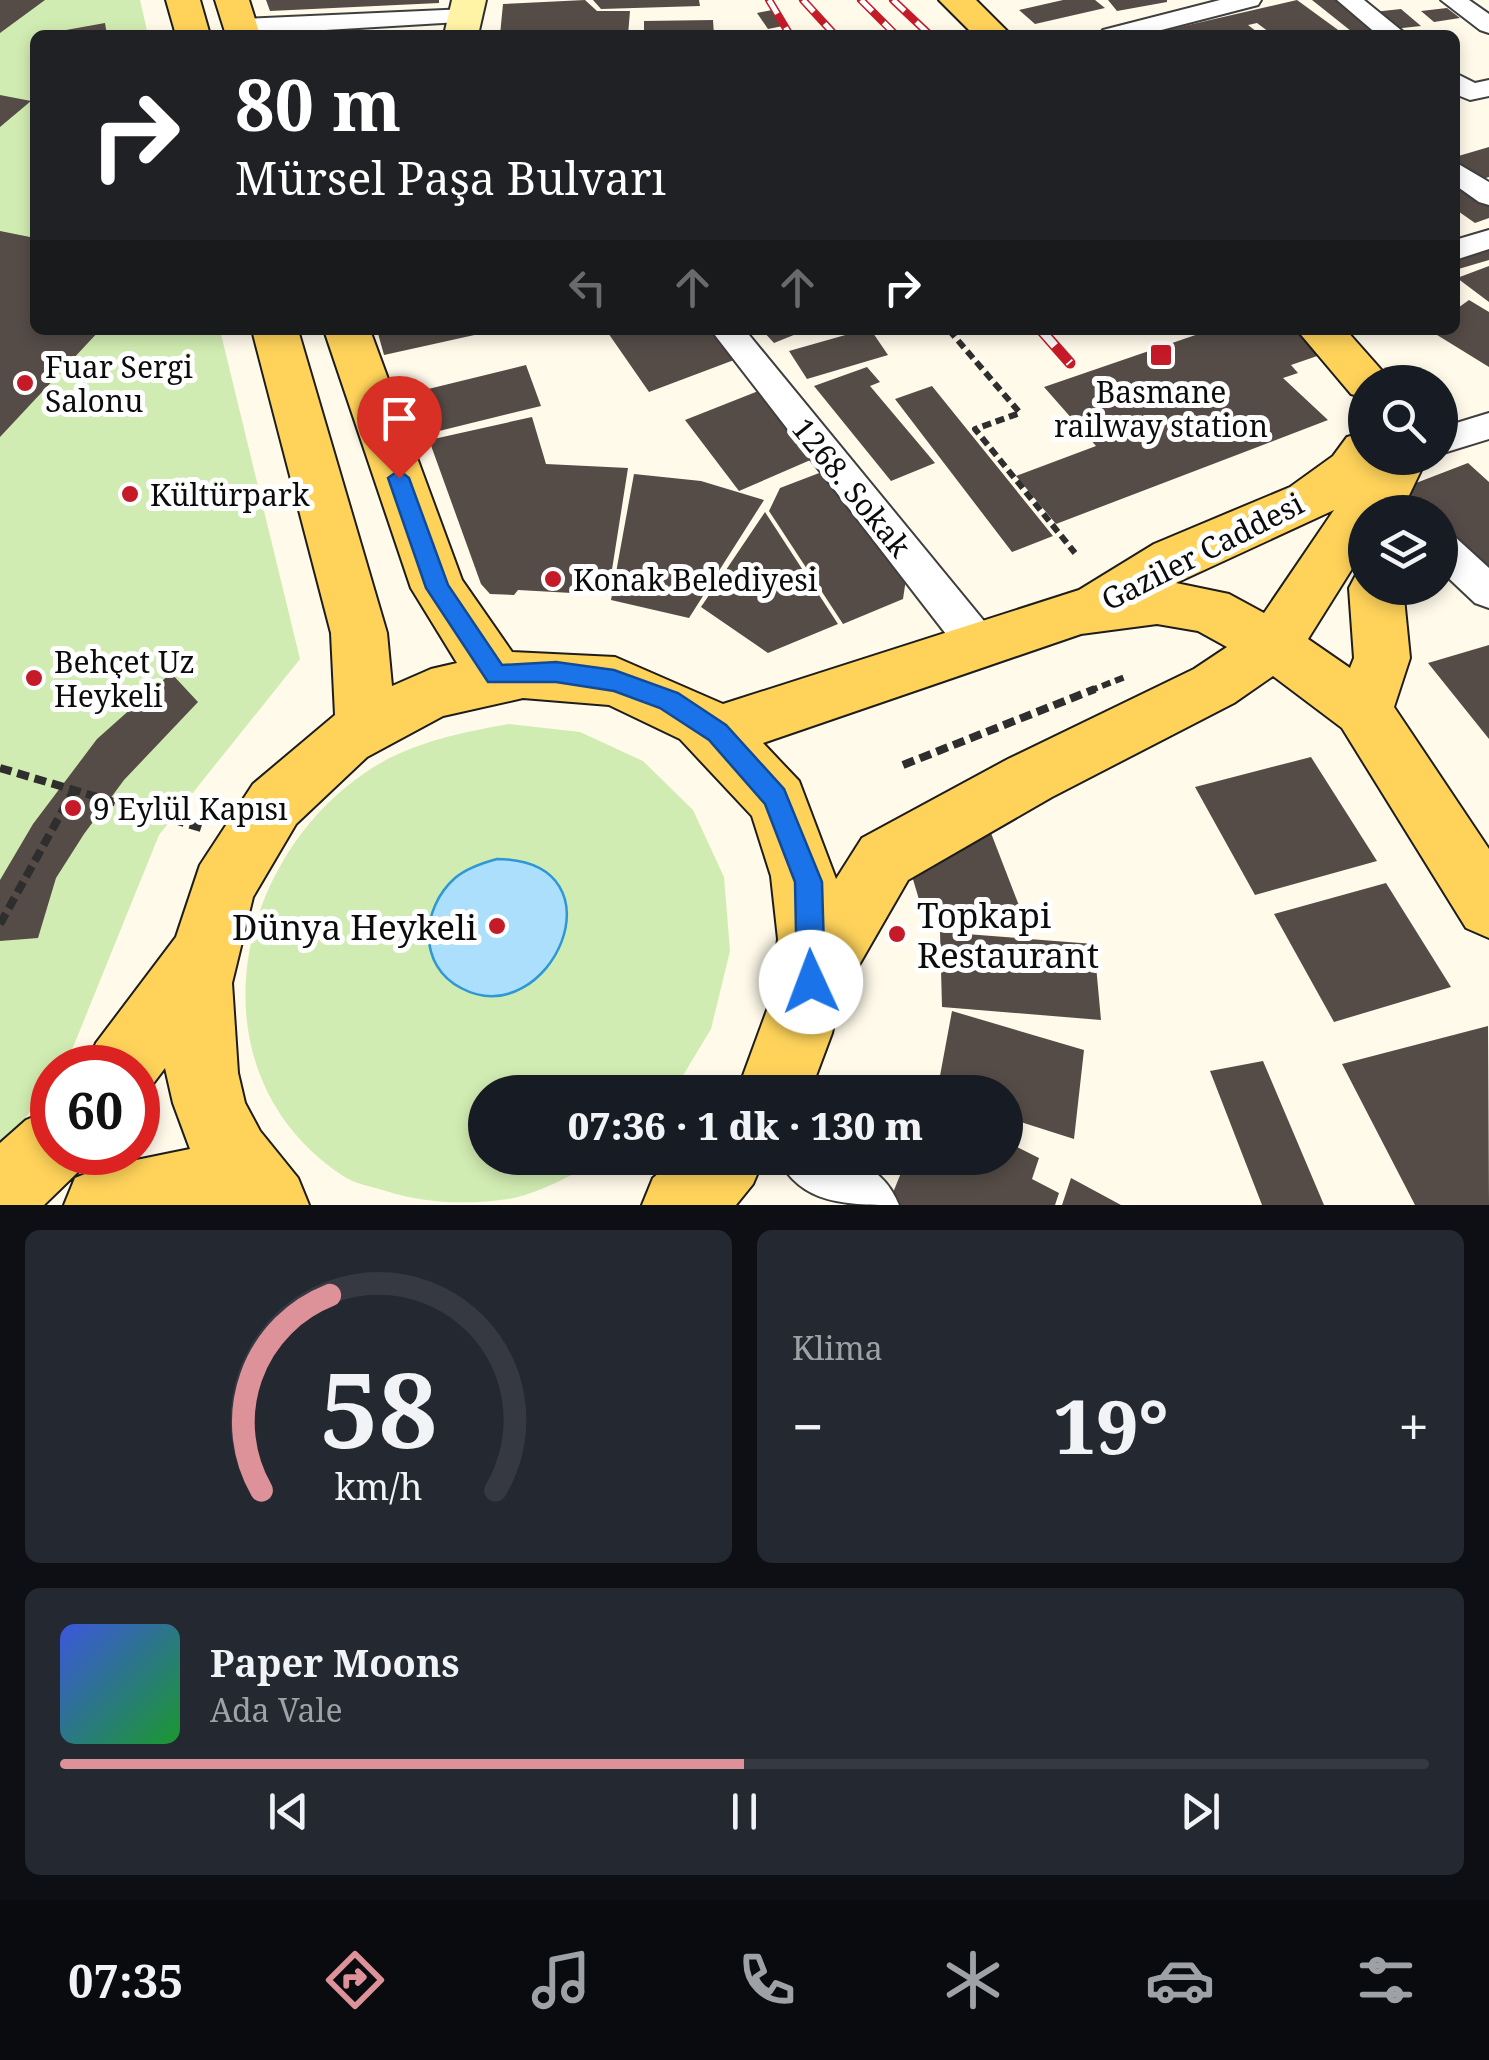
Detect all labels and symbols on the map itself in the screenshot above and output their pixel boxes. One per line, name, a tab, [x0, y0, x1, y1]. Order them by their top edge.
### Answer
marker: Basmane railway station	[1148, 342, 1174, 368]
place label: Fuar Sergi Salonu	[45, 346, 193, 421]
place label: Basmane railway station	[1054, 371, 1268, 446]
marker: Fuar Sergi Salonu	[14, 372, 36, 394]
pin	[357, 376, 442, 479]
street label: 1268. Sokak	[783, 409, 921, 566]
place label: Kültürpark	[150, 474, 310, 515]
street label: Gaziler Caddesi	[1094, 482, 1310, 620]
marker: Kültürpark	[119, 483, 141, 505]
place label: Konak Belediyesi	[573, 559, 818, 600]
marker: Konak Belediyesi	[542, 568, 564, 590]
place label: Behçet Uz Heykeli	[54, 641, 195, 716]
marker: Behçet Uz Heykeli	[23, 667, 45, 689]
place label: 9 Eylül Kapısı	[93, 788, 288, 829]
marker: 9 Eylül Kapısı	[62, 797, 84, 819]
place label: Topkapi Restaurant	[917, 891, 1099, 978]
place label: Dünya Heykeli	[232, 903, 477, 950]
marker: Dünya Heykeli	[486, 915, 508, 937]
marker: Topkapi Restaurant	[886, 923, 908, 945]
position arrow	[759, 930, 863, 1034]
speed limit sign: 60	[30, 1045, 160, 1175]

